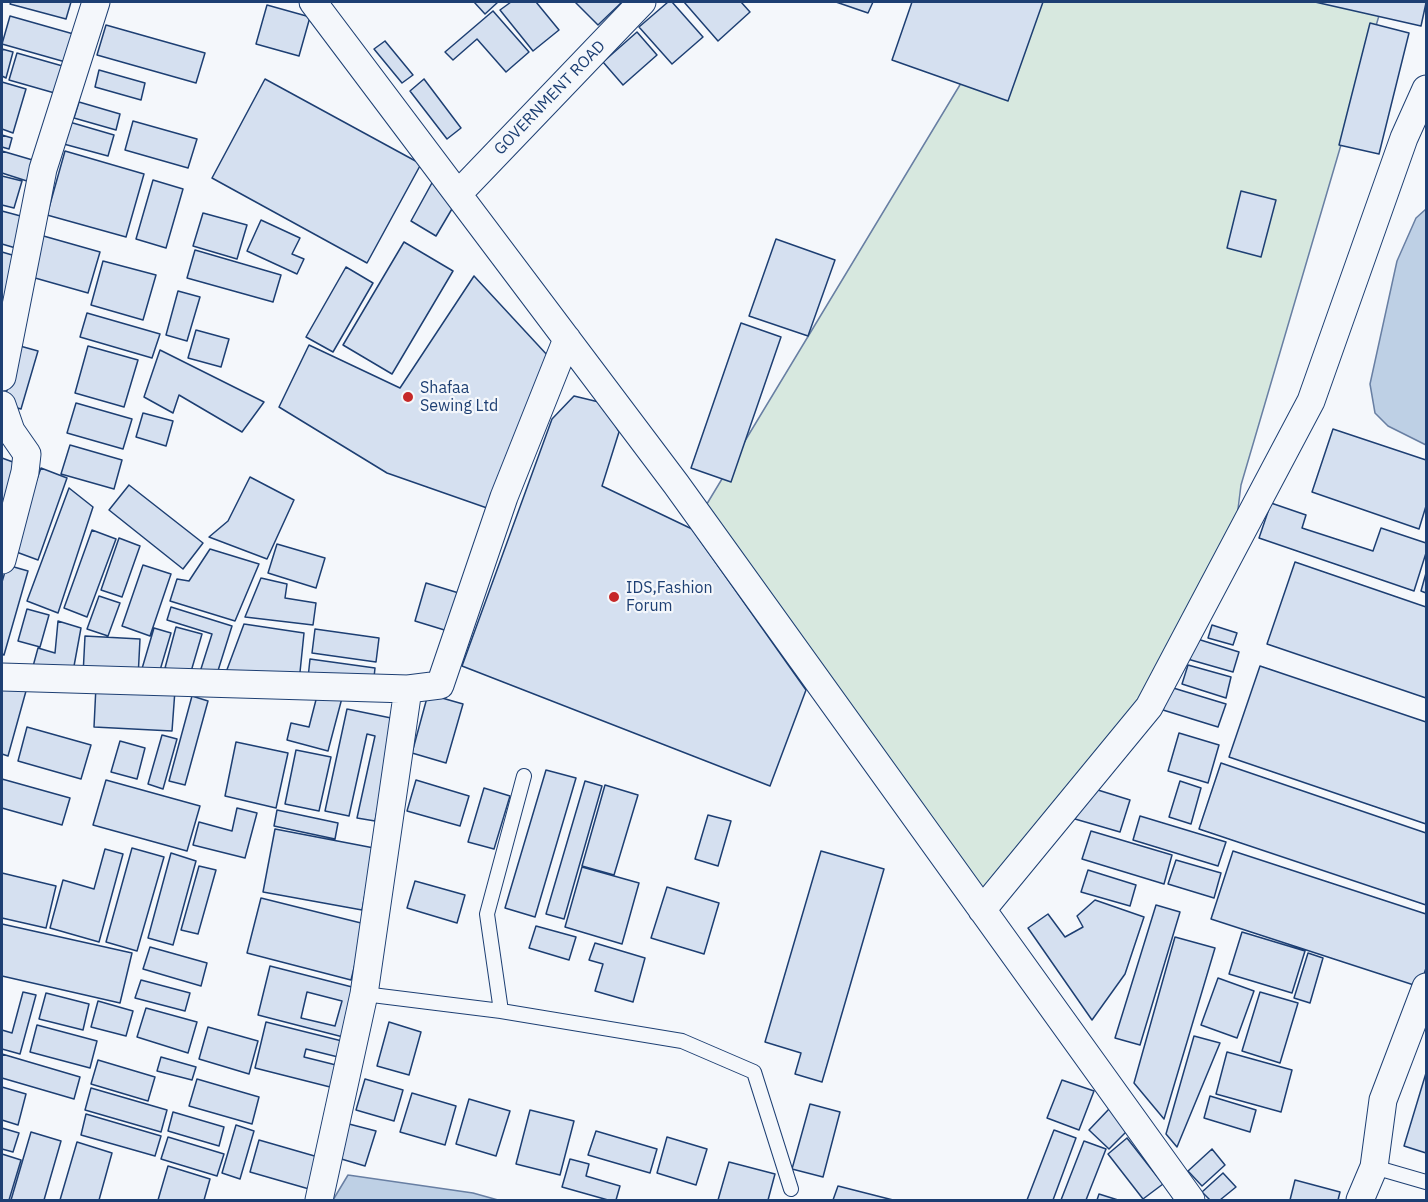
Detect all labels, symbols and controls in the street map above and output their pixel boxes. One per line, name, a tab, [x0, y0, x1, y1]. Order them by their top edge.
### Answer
street label: GOVERNMENT ROAD	[490, 37, 610, 159]
place label: Shafaa Sewing Ltd	[420, 378, 498, 416]
marker: Shafaa Sewing Ltd	[401, 390, 415, 404]
place label: IDS,Fashion Forum	[626, 578, 713, 616]
marker: IDS,Fashion Forum	[607, 590, 621, 604]

